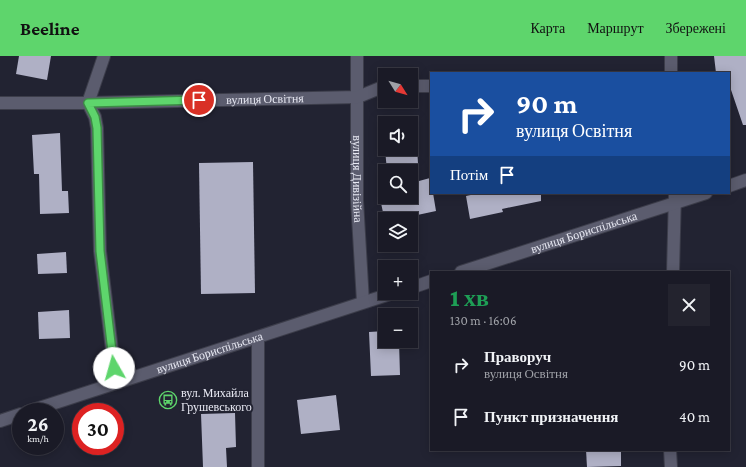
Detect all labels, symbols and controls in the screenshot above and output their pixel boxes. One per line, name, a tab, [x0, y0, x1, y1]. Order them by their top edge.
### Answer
text: Beeline	[20, 18, 80, 39]
text: Карта	[530, 20, 565, 36]
text: Маршрут	[587, 20, 644, 36]
text: Збережені	[666, 20, 726, 36]
north arrow	[378, 68, 418, 108]
map controls	[378, 68, 418, 348]
pin	[182, 83, 216, 117]
icon: right	[450, 88, 502, 140]
text: 90 m	[516, 88, 577, 119]
icon: arrive	[188, 89, 210, 111]
street label: вулиця Освітня	[226, 91, 304, 107]
button: sound	[378, 116, 418, 156]
text: вулиця Освітня	[516, 121, 632, 141]
street label: вулиця Дивізійна	[350, 135, 365, 224]
button: search	[378, 164, 418, 204]
icon: arrive	[496, 164, 518, 186]
text: Потім	[450, 167, 488, 183]
street label: вулиця Бориспільська	[529, 209, 639, 256]
button: layers	[378, 212, 418, 252]
button: +	[378, 260, 418, 300]
text: 1 хв	[450, 284, 489, 311]
button: close	[668, 284, 710, 326]
button: −	[378, 308, 418, 348]
text: 130 m · 16:06	[450, 313, 517, 328]
street label: вулиця Бориспільська	[155, 329, 265, 376]
position arrow	[93, 347, 135, 389]
text: Праворуч	[484, 349, 551, 365]
icon: right	[450, 354, 472, 376]
text: 90 m	[679, 357, 710, 373]
text: вулиця Освітня	[484, 366, 568, 381]
place label: вул. Михайла Грушевського	[181, 386, 252, 414]
bus stop icon: вул. Михайла Грушевського	[158, 390, 178, 410]
speed limit sign: 30	[72, 403, 124, 455]
icon: arrive	[450, 406, 472, 428]
text: Пункт призначення	[484, 409, 618, 425]
text: 40 m	[679, 409, 710, 425]
text: 26	[27, 413, 49, 435]
text: km/h	[27, 433, 49, 444]

